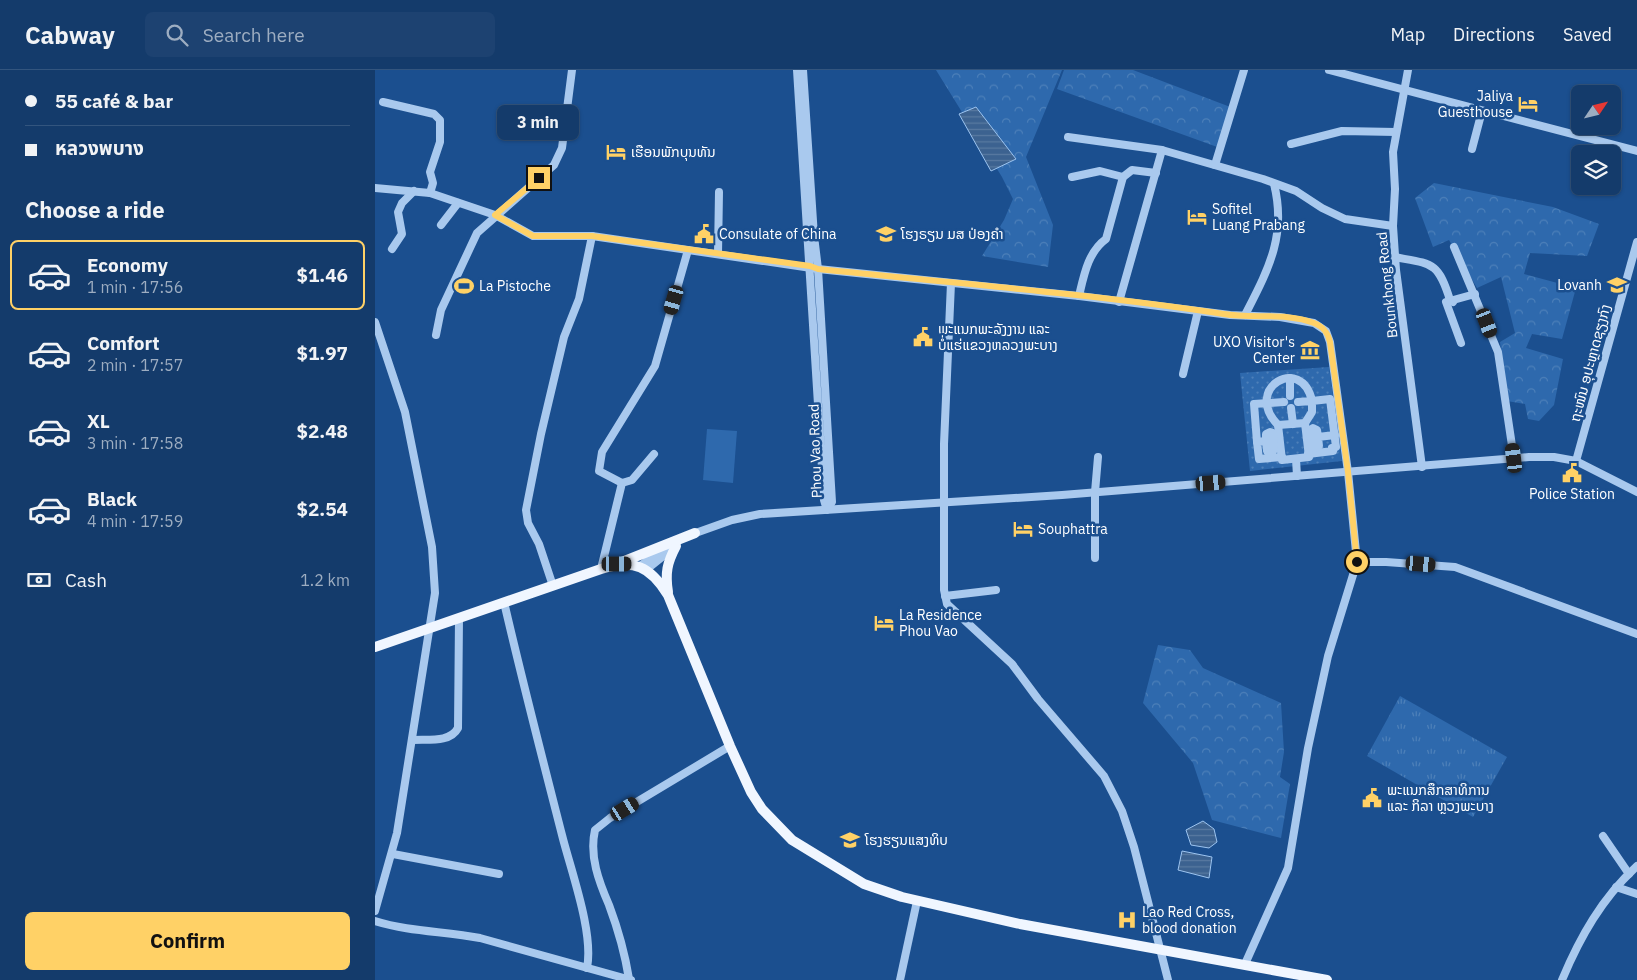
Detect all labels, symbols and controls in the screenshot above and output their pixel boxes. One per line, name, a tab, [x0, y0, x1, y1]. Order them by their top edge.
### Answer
search box	[145, 12, 495, 57]
text: Cabway	[25, 19, 115, 51]
icon: search	[163, 21, 191, 49]
text: Search here	[203, 23, 305, 47]
text: Map	[1390, 23, 1425, 46]
text: Directions	[1453, 23, 1535, 46]
text: Saved	[1563, 23, 1612, 46]
north arrow	[1571, 85, 1621, 135]
map controls	[1571, 85, 1621, 195]
place label: Jaliya Guesthouse	[1438, 87, 1514, 121]
text: 55 café & bar	[55, 89, 173, 113]
hotel icon: Jaliya Guesthouse	[1517, 93, 1539, 115]
callout: 3 min	[498, 106, 580, 140]
text: 3 min	[517, 112, 559, 132]
text: หลวงพบาง	[55, 136, 144, 160]
hotel icon: ເຮືອນພັກບຸນທັນ	[605, 141, 627, 163]
place label: ເຮືອນພັກບຸນທັນ	[631, 143, 716, 161]
button: layers	[1571, 145, 1621, 195]
route end	[528, 167, 550, 189]
text: Choose a ride	[25, 195, 165, 224]
place label: Sofitel Luang Prabang	[1212, 200, 1305, 234]
hotel icon: Sofitel Luang Prabang	[1186, 206, 1208, 228]
public building icon: Consulate of China	[693, 223, 715, 245]
school or university icon: ໂຮງຣຽນ ມສ ປ່ອງຄຳ	[875, 223, 897, 245]
place label: Consulate of China	[719, 225, 837, 243]
place label: ໂຮງຣຽນ ມສ ປ່ອງຄຳ	[900, 225, 1004, 243]
street label: Bounkhong Road	[1372, 231, 1402, 339]
icon: car	[27, 253, 72, 298]
text: Economy	[87, 253, 168, 277]
text: $1.46	[296, 263, 348, 287]
school or university icon: Lovanh	[1606, 274, 1628, 296]
sports icon: La Pistoche	[453, 275, 475, 297]
place label: Lovanh	[1557, 276, 1602, 294]
text: 1 min · 17:56	[87, 277, 183, 297]
place label: La Pistoche	[479, 277, 551, 295]
car	[662, 284, 685, 316]
street label: ຖະໜົນ ອຸປະຫຼາດຊຽງກົງ	[1566, 302, 1614, 424]
car	[1474, 306, 1499, 340]
place label: ພະແນກພະລັງງານ ແລະ ບໍ່ແຮ່ແຂວງຫລວງພະບາງ	[938, 320, 1058, 354]
public building icon: ພະແນກພະລັງງານ ແລະ ບໍ່ແຮ່ແຂວງຫລວງພະບາງ	[912, 326, 934, 348]
icon: car	[27, 331, 72, 376]
text: Comfort	[87, 331, 160, 355]
place label: UXO Visitor's Center	[1213, 333, 1295, 367]
museum icon: UXO Visitor's Center	[1299, 339, 1321, 361]
text: $1.97	[296, 341, 348, 365]
text: 2 min · 17:57	[87, 355, 183, 375]
street label: Phou Vao Road	[804, 403, 826, 499]
icon: car	[27, 409, 72, 454]
text: XL	[87, 409, 110, 433]
text: $2.48	[296, 419, 348, 443]
text: 3 min · 17:58	[87, 433, 183, 453]
car	[1504, 442, 1523, 474]
public building icon: Police Station	[1561, 462, 1583, 484]
car	[1195, 474, 1226, 492]
place label: Police Station	[1529, 485, 1615, 503]
icon: car	[27, 487, 72, 532]
text: Black	[87, 487, 137, 511]
text: $2.54	[296, 497, 348, 521]
text: 4 min · 17:59	[87, 511, 183, 531]
hotel icon: Souphattra	[1012, 518, 1034, 540]
place label: Souphattra	[1038, 520, 1108, 538]
route start	[1346, 551, 1368, 573]
car	[1405, 555, 1436, 573]
car	[602, 557, 632, 572]
icon: cash	[25, 566, 53, 594]
text: Cash	[65, 568, 107, 592]
text: 1.2 km	[300, 570, 350, 590]
place label: La Residence Phou Vao	[899, 606, 982, 640]
hotel icon: La Residence Phou Vao	[873, 612, 895, 634]
place label: ພະແນກສຶກສາທິການ ແລະ ກິລາ ຫຼວງພະບາງ	[1387, 781, 1494, 815]
public building icon: ພະແນກສຶກສາທິການ ແລະ ກິລາ ຫຼວງພະບາງ	[1361, 787, 1383, 809]
car	[608, 795, 641, 823]
school or university icon: ໂຮງຮຽນແສງທິບ	[839, 829, 861, 851]
place label: ໂຮງຮຽນແສງທິບ	[864, 831, 948, 849]
place label: Lao Red Cross, blood donation	[1142, 903, 1237, 937]
hospital icon: Lao Red Cross, blood donation	[1116, 909, 1138, 931]
button: Confirm	[25, 912, 350, 970]

